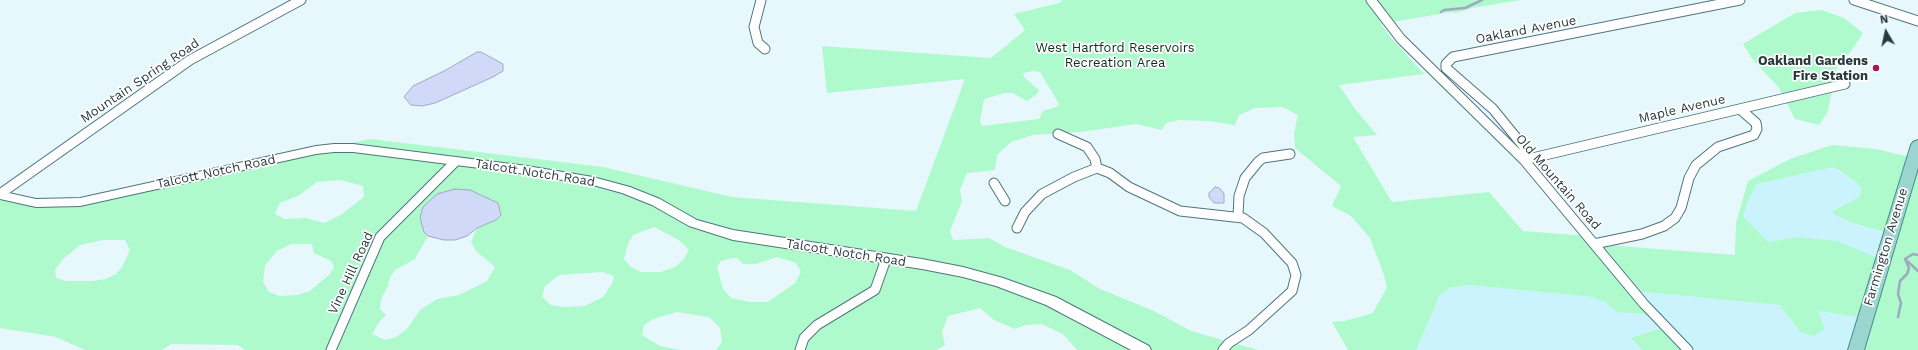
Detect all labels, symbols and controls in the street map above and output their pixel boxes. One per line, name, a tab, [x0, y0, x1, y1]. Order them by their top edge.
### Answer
north arrow	[1866, 12, 1906, 52]
street label: Oakland Avenue	[1474, 13, 1578, 47]
text: N	[1879, 13, 1889, 27]
street label: Mountain Spring Road	[78, 35, 202, 127]
park label: West Hartford Reservoirs Recreation Area	[1035, 40, 1195, 71]
place label: Oakland Gardens Fire Station	[1758, 53, 1868, 84]
marker: Oakland Gardens Fire Station	[1871, 63, 1881, 73]
street label: Maple Avenue	[1637, 91, 1727, 127]
street label: Old Mountain Road	[1512, 131, 1604, 233]
street label: Talcott Notch Road	[155, 152, 277, 192]
street label: Talcott Notch Road	[474, 156, 596, 190]
street label: Farmington Avenue	[1861, 186, 1911, 308]
street label: Vine Hill Road	[325, 229, 377, 317]
street label: Talcott Notch Road	[785, 236, 907, 270]

